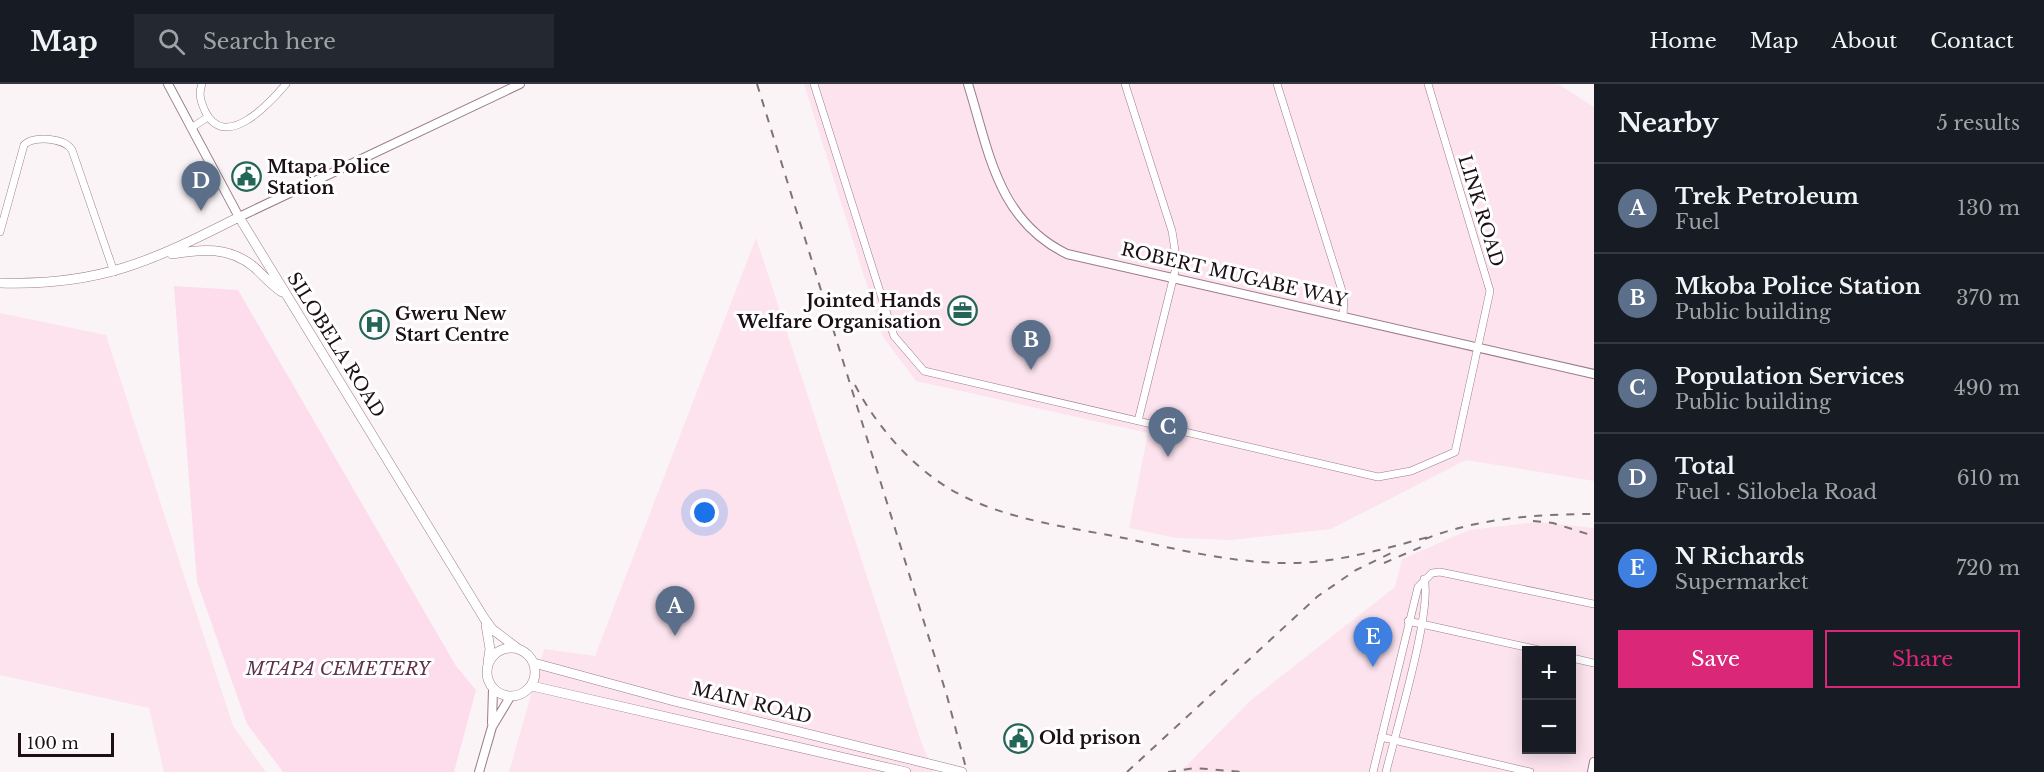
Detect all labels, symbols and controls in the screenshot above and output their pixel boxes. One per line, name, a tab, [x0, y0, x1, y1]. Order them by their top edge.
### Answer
search box	[134, 14, 554, 68]
text: Map	[30, 24, 98, 59]
icon: search	[155, 25, 188, 58]
text: Search here	[203, 28, 336, 55]
text: Home	[1650, 28, 1717, 54]
text: Map	[1750, 28, 1798, 54]
text: About	[1831, 28, 1897, 54]
text: Contact	[1930, 28, 2014, 54]
text: Nearby	[1618, 107, 1719, 139]
text: 5 results	[1937, 111, 2020, 135]
street label: LINK ROAD	[1454, 152, 1508, 270]
place label: Mtapa Police Station	[267, 156, 390, 199]
public building icon: Mtapa Police Station	[230, 161, 262, 193]
pin: D	[182, 162, 220, 211]
text: Trek Petroleum	[1675, 183, 1859, 210]
text: A	[1629, 196, 1646, 220]
text: 130 m	[1957, 196, 2020, 220]
text: Fuel	[1675, 210, 1720, 234]
street label: ROBERT MUGABE WAY	[1119, 238, 1350, 312]
street label: SILOBELA ROAD	[282, 268, 390, 422]
text: Mkoba Police Station	[1675, 273, 1921, 300]
text: B	[1630, 286, 1645, 310]
text: 370 m	[1956, 286, 2020, 310]
place label: Jointed Hands Welfare Organisation	[736, 290, 941, 333]
office icon: Jointed Hands Welfare Organisation	[946, 295, 978, 327]
text: Public building	[1675, 300, 1831, 324]
place label: Gweru New Start Centre	[395, 303, 509, 346]
hospital icon: Gweru New Start Centre	[358, 308, 390, 340]
pin: B	[1012, 320, 1050, 370]
text: Population Services	[1675, 363, 1904, 390]
text: C	[1629, 376, 1646, 400]
text: 490 m	[1954, 376, 2020, 400]
text: Public building	[1675, 390, 1831, 414]
pin: C	[1148, 408, 1188, 457]
text: Total	[1675, 453, 1735, 480]
text: D	[1628, 466, 1647, 490]
text: 610 m	[1957, 466, 2020, 490]
text: Fuel · Silobela Road	[1675, 480, 1877, 504]
your location	[690, 498, 719, 527]
text: N Richards	[1675, 543, 1805, 570]
text: E	[1630, 556, 1645, 580]
text: 720 m	[1956, 556, 2020, 580]
text: Supermarket	[1675, 570, 1809, 594]
pin: A	[656, 586, 694, 636]
pin: E	[1354, 618, 1392, 667]
button: Save	[1618, 630, 1813, 688]
button: Share	[1825, 630, 2020, 688]
map controls	[1522, 646, 1576, 754]
button: +	[1522, 646, 1576, 700]
park label: MTAPA CEMETERY	[245, 658, 433, 680]
street label: MAIN ROAD	[690, 678, 814, 728]
button: −	[1522, 700, 1576, 754]
public building icon: Old prison	[1002, 722, 1034, 754]
place label: Old prison	[1039, 727, 1141, 749]
scale bar	[18, 730, 114, 758]
text: 100 m	[27, 733, 79, 753]

